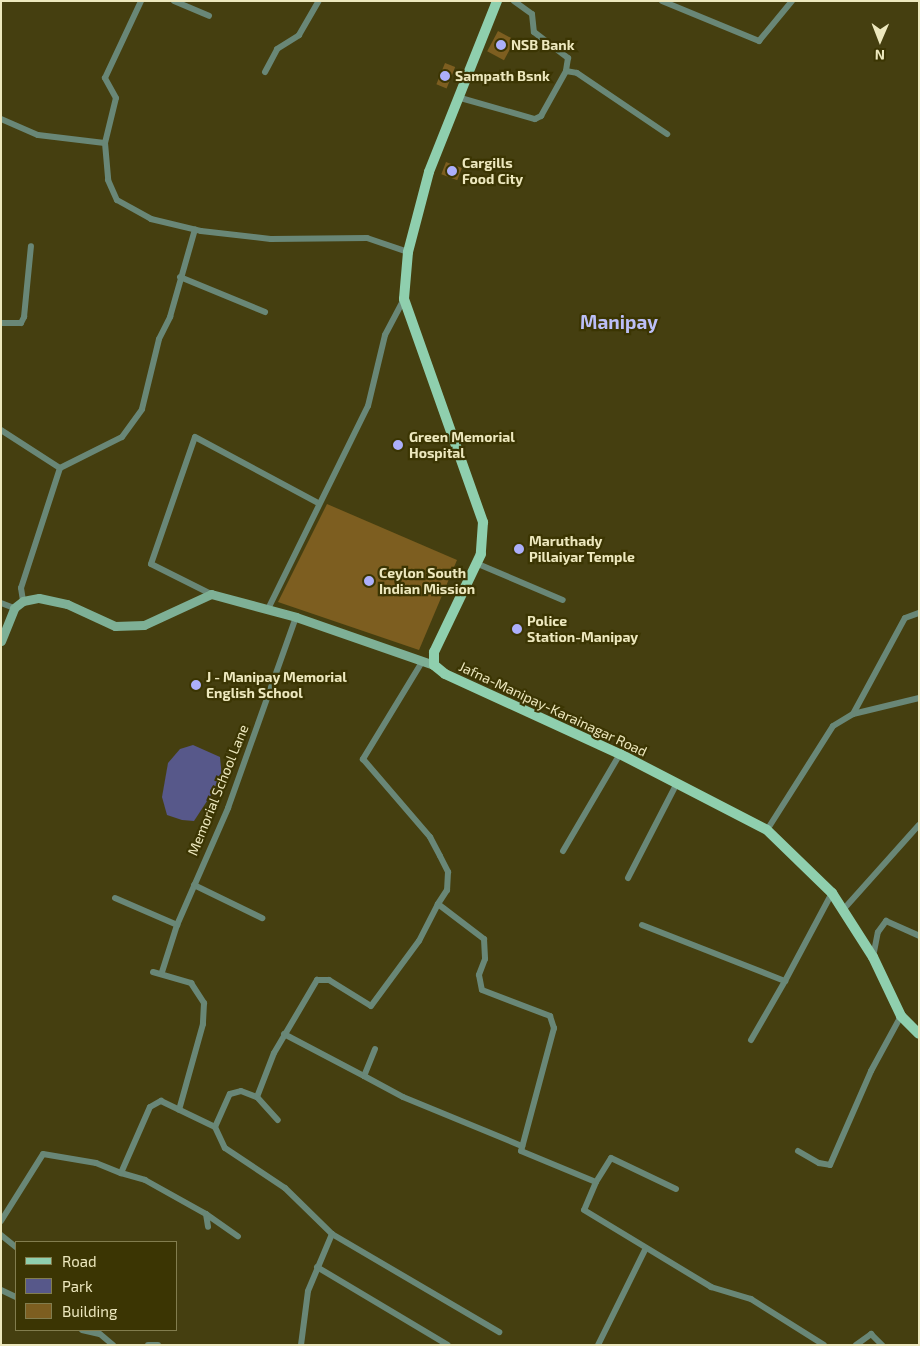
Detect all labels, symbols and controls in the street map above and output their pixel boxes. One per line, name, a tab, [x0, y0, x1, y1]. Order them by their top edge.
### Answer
north arrow	[855, 15, 905, 65]
place label: NSB Bank	[511, 37, 574, 53]
marker: NSB Bank	[495, 39, 507, 51]
text: N	[875, 47, 885, 64]
place label: Sampath Bsnk	[455, 68, 550, 84]
marker: Sampath Bsnk	[439, 70, 451, 82]
place label: Cargills Food City	[462, 155, 523, 188]
marker: Cargills Food City	[446, 165, 458, 177]
district label: Manipay	[580, 311, 658, 333]
place label: Green Memorial Hospital	[409, 429, 515, 462]
marker: Green Memorial Hospital	[391, 438, 405, 452]
place label: Maruthady Pillaiyar Temple	[529, 533, 635, 566]
marker: Maruthady Pillaiyar Temple	[513, 543, 525, 555]
place label: Ceylon South Indian Mission	[379, 565, 475, 598]
marker: Ceylon South Indian Mission	[363, 575, 375, 587]
place label: Police Station-Manipay	[527, 613, 638, 646]
marker: Police Station-Manipay	[511, 623, 523, 635]
street label: Jafna-Manipay-Karainagar Road	[456, 658, 650, 760]
place label: J - Manipay Memorial English School	[206, 669, 347, 702]
marker: J - Manipay Memorial English School	[190, 679, 202, 691]
street label: Memorial School Lane	[184, 722, 252, 858]
legend	[15, 1241, 178, 1331]
text: Road	[62, 1252, 97, 1270]
text: Park	[62, 1277, 93, 1295]
text: Building	[62, 1302, 117, 1320]

